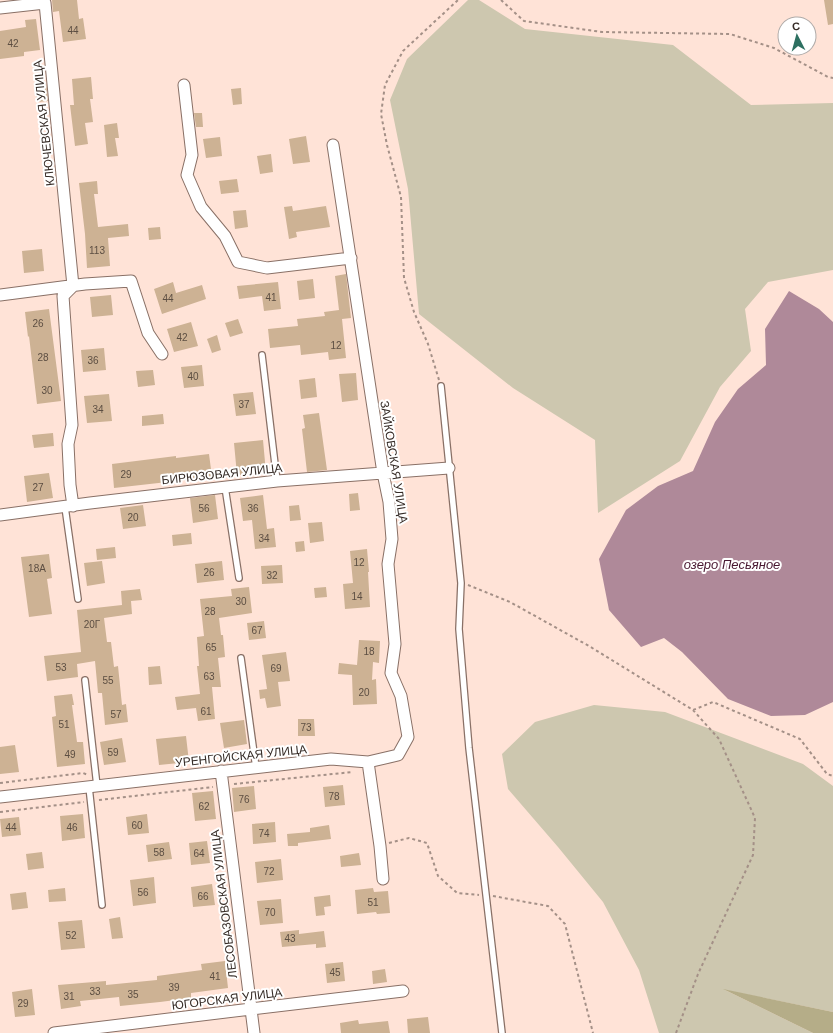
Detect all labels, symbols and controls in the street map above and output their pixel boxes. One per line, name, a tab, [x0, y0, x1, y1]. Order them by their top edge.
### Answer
north arrow	[777, 16, 817, 56]
text: С	[791, 20, 801, 32]
house number: 44	[67, 25, 79, 36]
house number: 42	[7, 38, 19, 49]
street label: КЛЮЧЕВСКАЯ УЛИЦА	[30, 59, 58, 187]
house number: 113	[89, 245, 105, 256]
house number: 41	[265, 292, 277, 303]
house number: 44	[162, 293, 174, 304]
house number: 26	[32, 318, 44, 329]
house number: 42	[176, 332, 188, 343]
house number: 12	[330, 340, 342, 351]
house number: 28	[37, 352, 49, 363]
house number: 36	[87, 355, 99, 366]
house number: 40	[187, 371, 199, 382]
house number: 30	[41, 385, 53, 396]
house number: 37	[238, 399, 250, 410]
street label: ЗАЙКОВСКАЯ УЛИЦА	[377, 400, 412, 524]
house number: 34	[92, 404, 104, 415]
street label: БИРЮЗОВАЯ УЛИЦА	[161, 461, 283, 487]
house number: 29	[120, 469, 132, 480]
house number: 27	[32, 482, 44, 493]
house number: 56	[198, 503, 210, 514]
house number: 36	[247, 503, 259, 514]
house number: 20	[127, 512, 139, 523]
house number: 34	[258, 533, 270, 544]
house number: 12	[353, 557, 365, 568]
water label: озеро Песьяное	[684, 557, 780, 572]
house number: 18А	[28, 563, 46, 574]
house number: 26	[203, 567, 215, 578]
house number: 32	[266, 570, 278, 581]
house number: 14	[351, 591, 363, 602]
house number: 30	[235, 596, 247, 607]
house number: 28	[204, 606, 216, 617]
house number: 20Г	[84, 619, 101, 630]
house number: 67	[251, 625, 263, 636]
house number: 65	[205, 642, 217, 653]
house number: 18	[363, 646, 375, 657]
house number: 53	[55, 662, 67, 673]
house number: 69	[270, 663, 282, 674]
house number: 63	[203, 671, 215, 682]
house number: 55	[102, 675, 114, 686]
house number: 20	[358, 687, 370, 698]
house number: 61	[200, 706, 212, 717]
house number: 57	[110, 709, 122, 720]
house number: 51	[58, 719, 70, 730]
house number: 73	[300, 722, 312, 733]
street label: УРЕНГОЙСКАЯ УЛИЦА	[174, 741, 308, 770]
house number: 59	[107, 747, 119, 758]
house number: 49	[64, 749, 76, 760]
house number: 78	[328, 791, 340, 802]
house number: 76	[238, 794, 250, 805]
house number: 62	[198, 801, 210, 812]
house number: 60	[131, 820, 143, 831]
house number: 44	[5, 822, 17, 833]
house number: 46	[66, 822, 78, 833]
house number: 74	[258, 828, 270, 839]
street label: ЛЕСОБАЗОВСКАЯ УЛИЦА	[208, 829, 240, 979]
house number: 58	[153, 847, 165, 858]
house number: 64	[193, 848, 205, 859]
house number: 72	[263, 866, 275, 877]
house number: 56	[137, 887, 149, 898]
house number: 66	[197, 891, 209, 902]
house number: 51	[367, 897, 379, 908]
house number: 70	[264, 907, 276, 918]
house number: 52	[65, 930, 77, 941]
house number: 43	[284, 933, 296, 944]
house number: 45	[329, 967, 341, 978]
house number: 41	[209, 971, 221, 982]
house number: 39	[168, 982, 180, 993]
street label: ЮГОРСКАЯ УЛИЦА	[171, 985, 283, 1013]
house number: 33	[89, 986, 101, 997]
house number: 35	[127, 989, 139, 1000]
house number: 31	[63, 991, 75, 1002]
house number: 29	[17, 998, 29, 1009]

